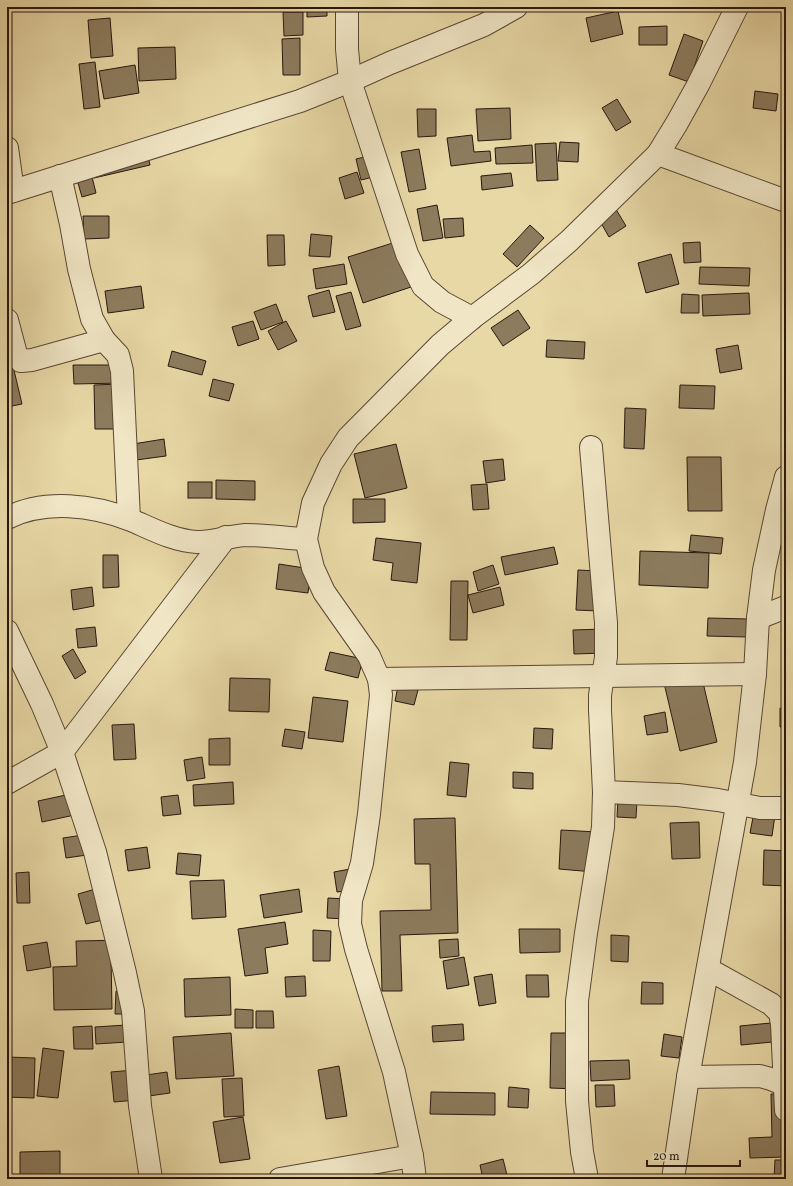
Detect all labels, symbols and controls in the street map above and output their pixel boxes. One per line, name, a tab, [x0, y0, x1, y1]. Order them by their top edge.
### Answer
scale bar	[647, 1142, 740, 1168]
text: 20 m	[653, 1149, 680, 1165]

